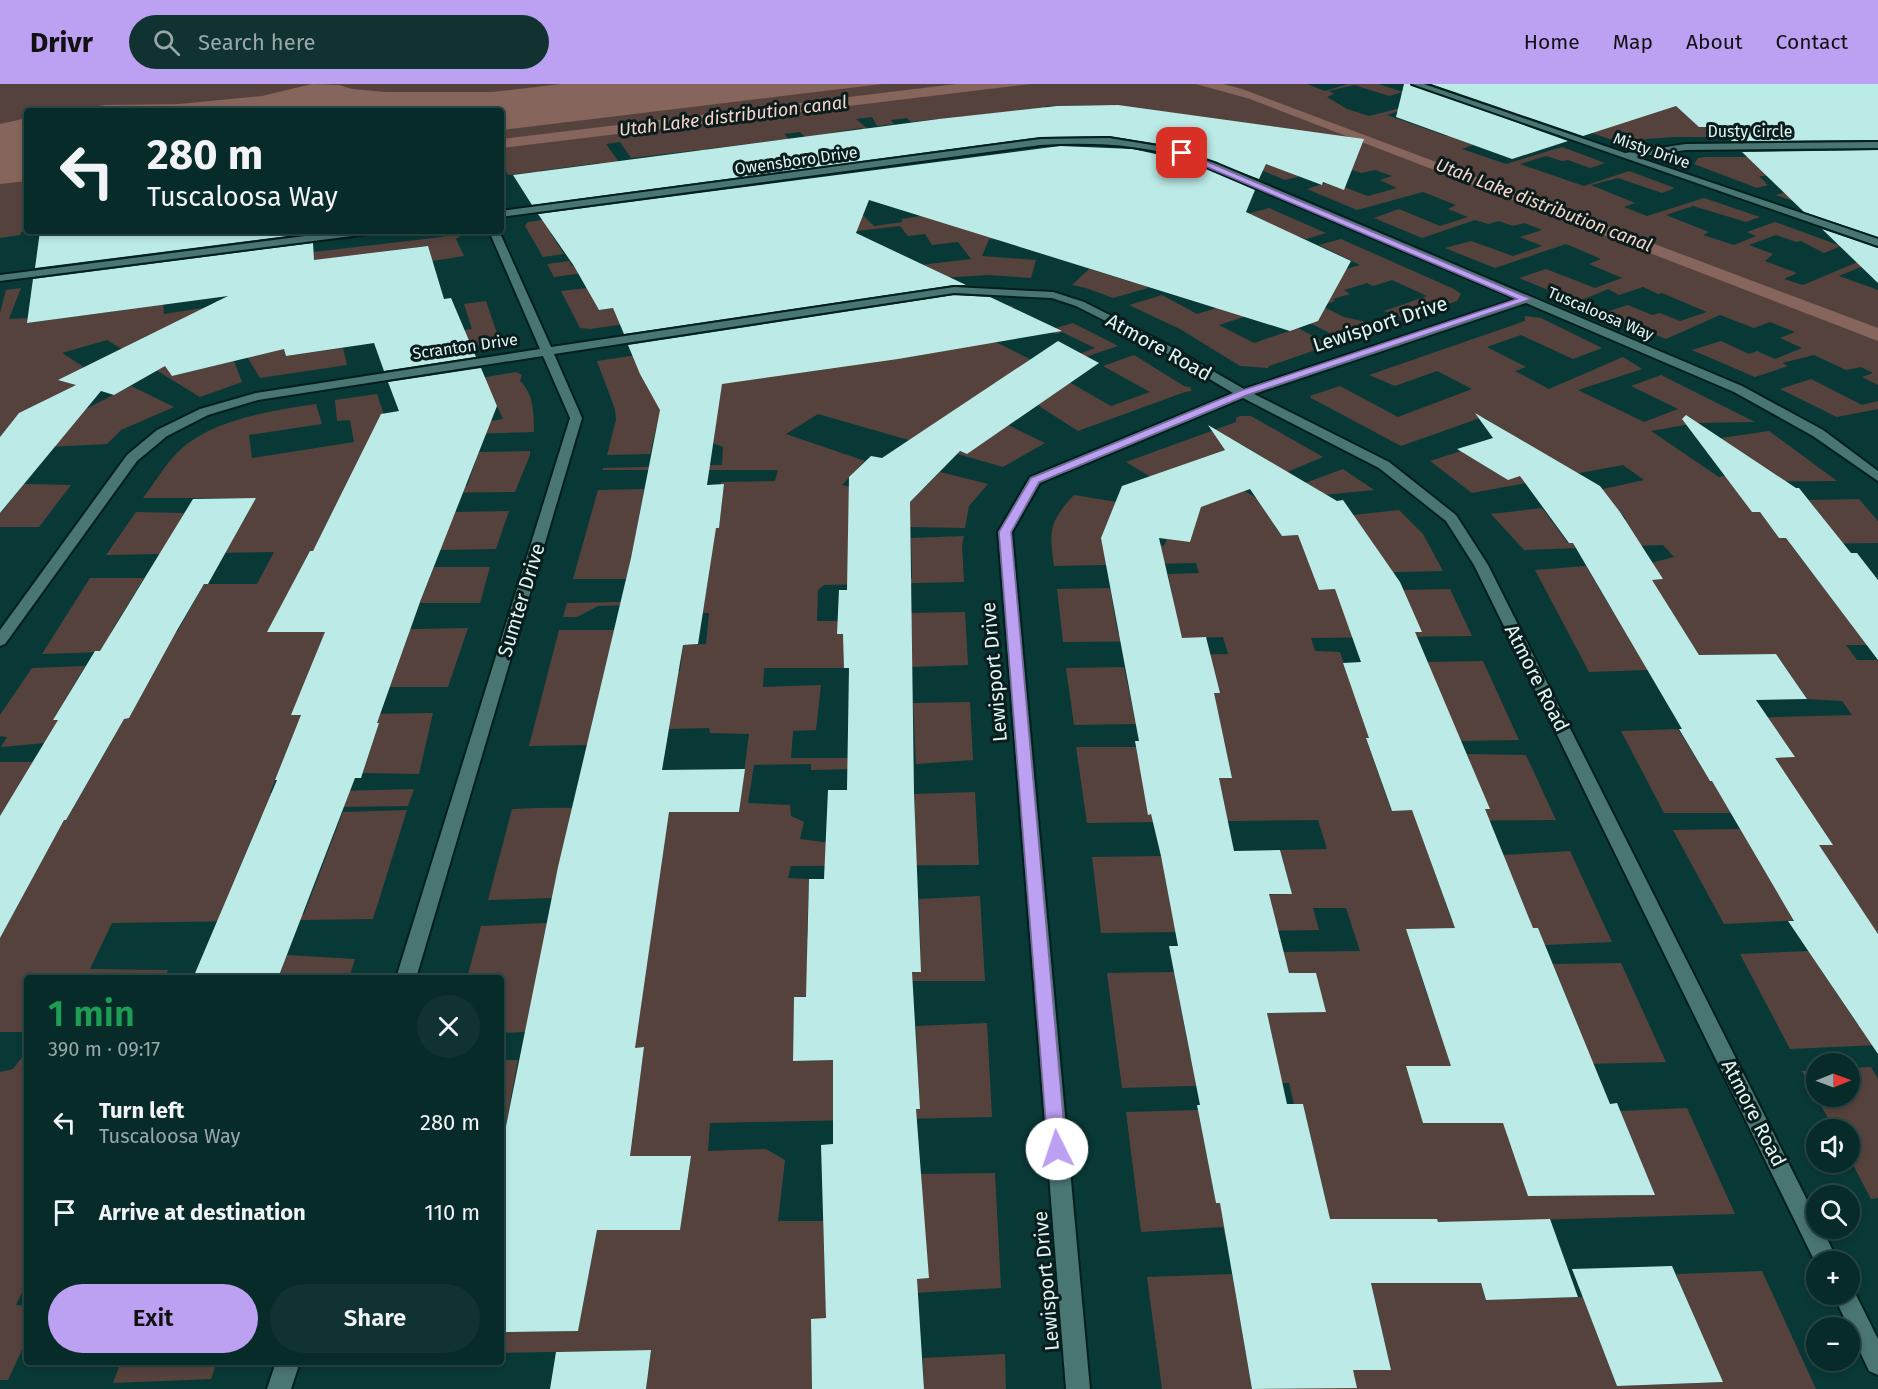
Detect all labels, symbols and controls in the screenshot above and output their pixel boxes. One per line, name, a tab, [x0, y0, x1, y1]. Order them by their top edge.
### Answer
search box	[129, 15, 549, 69]
text: Drivr	[30, 26, 93, 59]
icon: search	[150, 26, 183, 59]
text: Search here	[198, 29, 315, 56]
text: Home	[1524, 29, 1580, 55]
text: Map	[1613, 29, 1653, 55]
text: About	[1686, 29, 1743, 55]
text: Contact	[1776, 29, 1848, 55]
water label: Utah Lake distribution canal	[618, 91, 848, 141]
street label: Dusty Circle	[1707, 122, 1793, 141]
pin	[1156, 127, 1207, 178]
street label: Misty Drive	[1611, 129, 1693, 172]
text: 280 m	[147, 130, 263, 180]
icon: left	[48, 132, 126, 210]
icon: arrive	[1165, 136, 1198, 169]
street label: Owensboro Drive	[733, 142, 859, 179]
water label: Utah Lake distribution canal	[1433, 154, 1655, 256]
text: Tuscaloosa Way	[147, 181, 338, 213]
street label: Tuscaloosa Way	[1545, 283, 1657, 344]
street label: Lewisport Drive	[1310, 291, 1450, 357]
street label: Atmore Road	[1102, 308, 1216, 386]
street label: Scranton Drive	[411, 330, 519, 363]
street label: Sumter Drive	[492, 540, 550, 660]
street label: Lewisport Drive	[976, 601, 1012, 743]
street label: Atmore Road	[1500, 620, 1574, 736]
text: 1 min	[48, 992, 135, 1036]
button: close	[417, 995, 480, 1058]
text: 390 m · 09:17	[48, 1037, 160, 1061]
north arrow	[1806, 1053, 1860, 1107]
map controls	[1806, 1053, 1860, 1371]
street label: Atmore Road	[1717, 1055, 1791, 1171]
text: Turn left	[99, 1097, 184, 1124]
icon: left	[48, 1106, 81, 1139]
text: 280 m	[420, 1109, 480, 1136]
position arrow	[1025, 1117, 1089, 1181]
button: sound	[1806, 1119, 1860, 1173]
text: Tuscaloosa Way	[99, 1124, 240, 1148]
button: search	[1806, 1185, 1860, 1239]
icon: arrive	[48, 1196, 81, 1229]
text: Arrive at destination	[99, 1199, 306, 1226]
text: 110 m	[424, 1199, 480, 1226]
street label: Lewisport Drive	[1028, 1210, 1064, 1352]
button: +	[1806, 1251, 1860, 1305]
button: Exit	[48, 1284, 258, 1353]
button: Share	[270, 1284, 480, 1353]
button: −	[1806, 1317, 1860, 1371]

